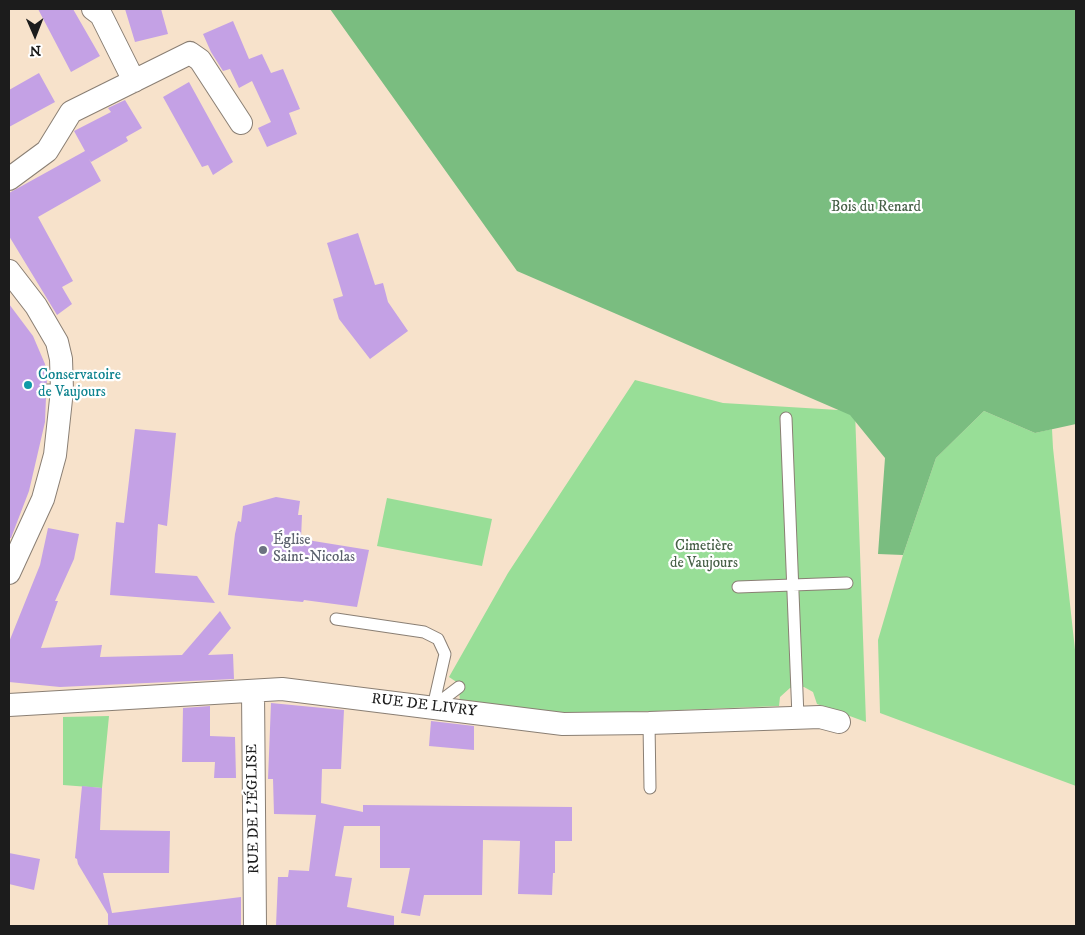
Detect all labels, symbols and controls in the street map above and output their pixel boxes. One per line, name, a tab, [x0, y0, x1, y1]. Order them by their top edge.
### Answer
north arrow	[10, 10, 60, 60]
text: N	[29, 41, 41, 59]
park label: Bois du Renard	[831, 199, 921, 217]
place label: Conservatoire de Vaujours	[38, 367, 121, 402]
marker: Conservatoire de Vaujours	[22, 379, 34, 391]
place label: Église Saint-Nicolas	[273, 532, 355, 567]
park label: Cimetière de Vaujours	[670, 538, 738, 573]
marker: Église Saint-Nicolas	[257, 544, 269, 556]
street label: RUE DE LIVRY	[370, 691, 478, 721]
street label: RUE DE L'ÉGLISE	[244, 744, 264, 874]

